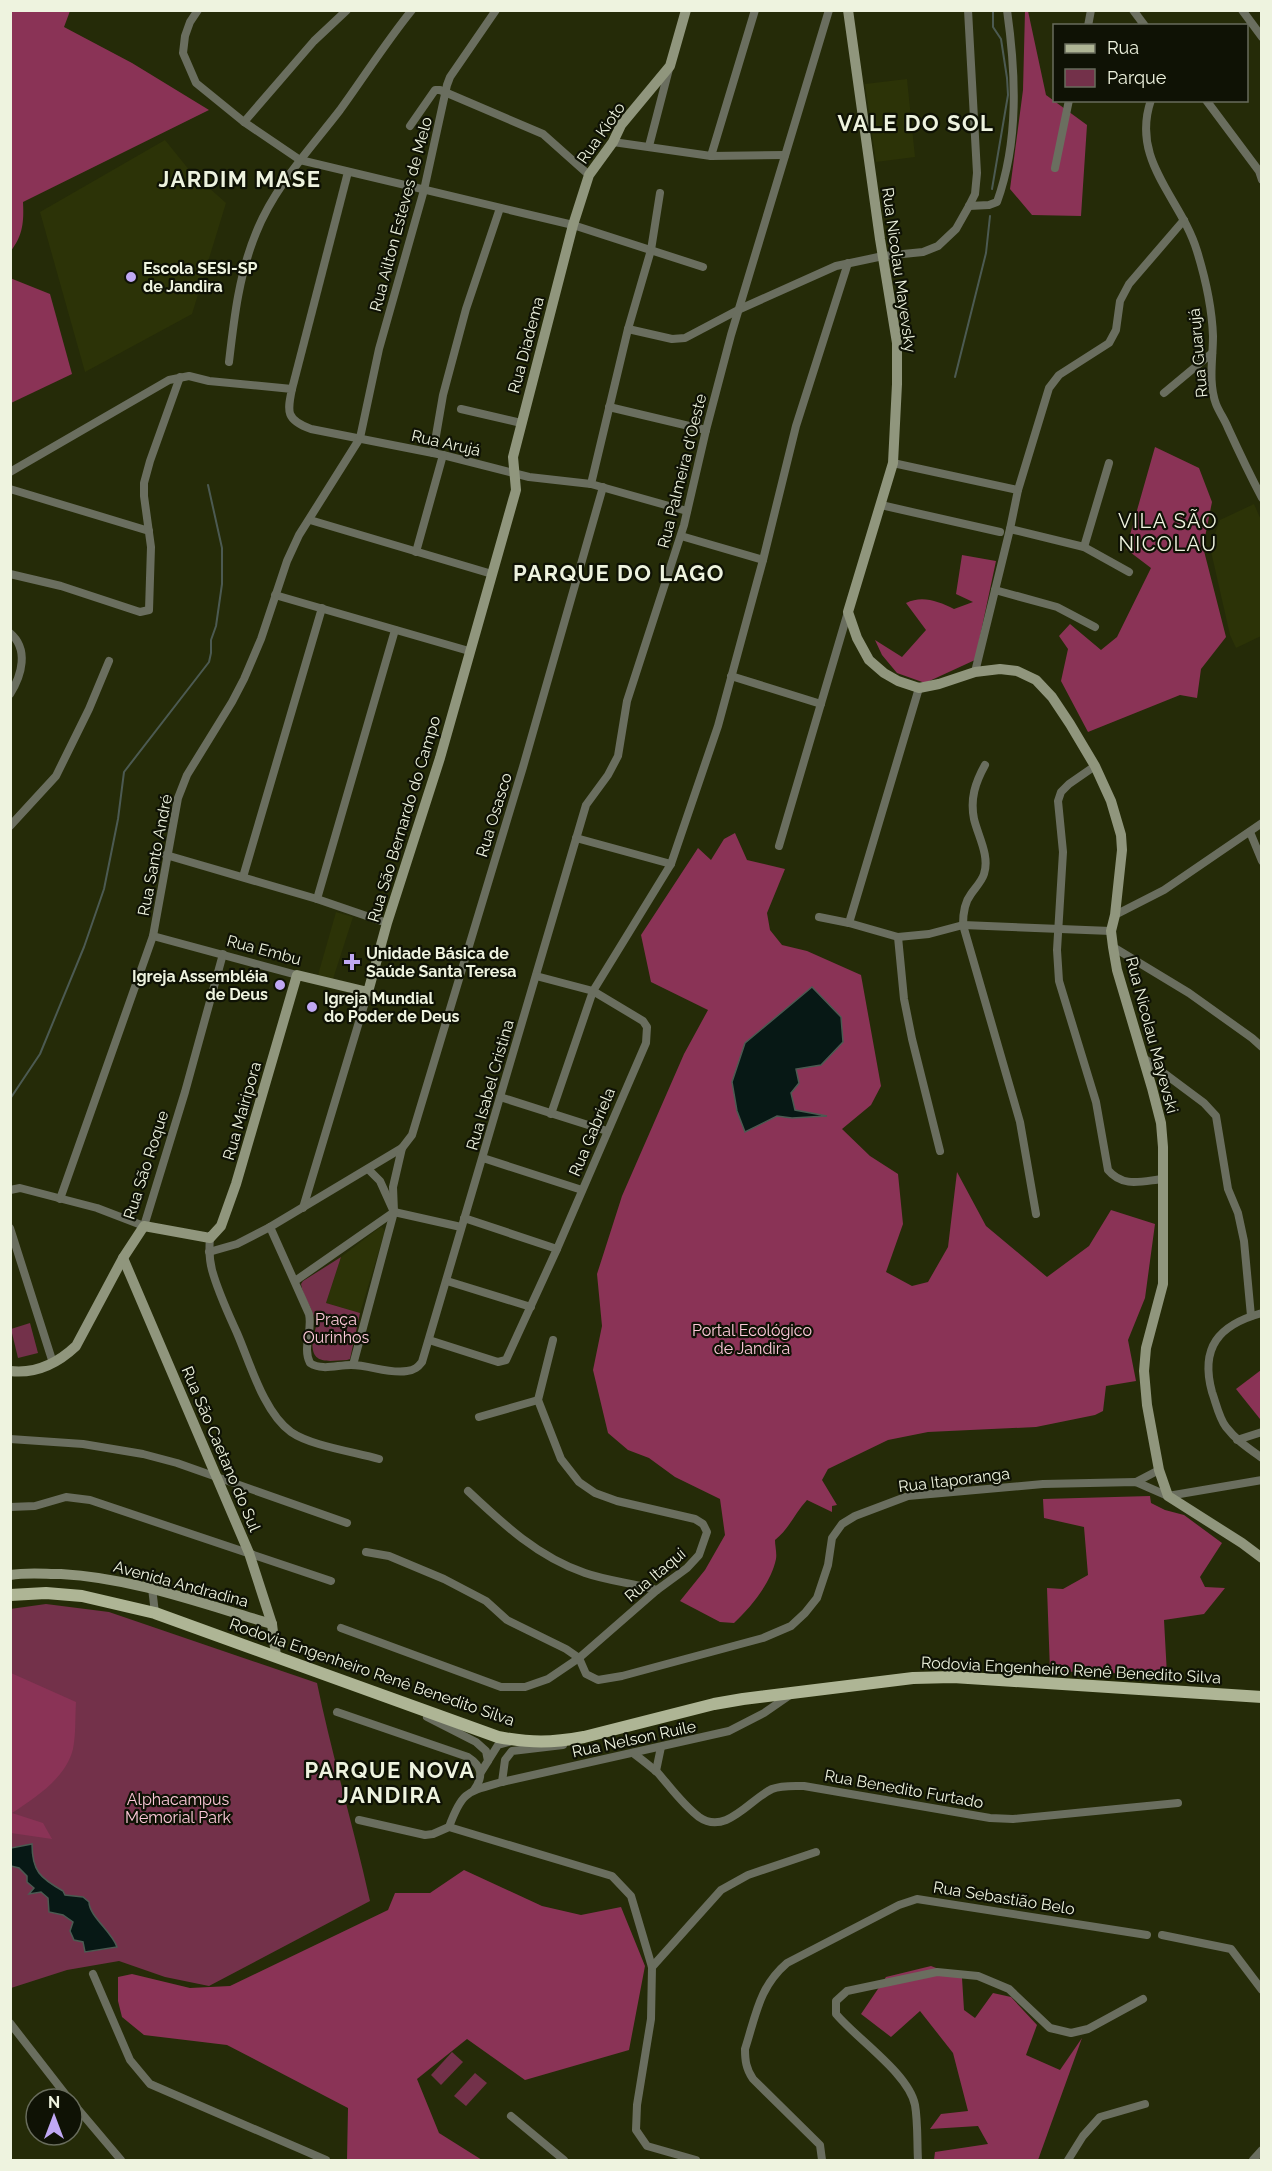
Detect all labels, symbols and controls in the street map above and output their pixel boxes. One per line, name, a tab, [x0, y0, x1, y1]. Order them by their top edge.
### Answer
legend	[1053, 24, 1248, 102]
text: Rua	[1107, 37, 1139, 58]
text: Parque	[1107, 67, 1167, 88]
street label: Rua Kioto	[573, 99, 629, 167]
district label: VALE DO SOL	[838, 110, 994, 136]
street label: Rua Ailton Esteves de Melo	[366, 115, 436, 313]
district label: JARDIM MASE	[158, 166, 322, 192]
street label: Rua Nicolau Mayevsky	[878, 186, 920, 354]
place label: Escola SESI-SP de Jandira	[143, 259, 258, 296]
marker: Escola SESI-SP de Jandira	[124, 270, 138, 284]
street label: Rua Diadema	[504, 295, 548, 395]
street label: Rua Guarujá	[1185, 307, 1211, 399]
street label: Rua Palmeira d'Oeste	[654, 392, 710, 550]
street label: Rua Arujá	[410, 426, 482, 460]
district label: VILA SÃO NICOLAU	[1118, 509, 1218, 556]
district label: PARQUE DO LAGO	[513, 560, 725, 586]
street label: Rua São Bernardo do Campo	[364, 714, 444, 924]
street label: Rua Osasco	[472, 771, 516, 859]
street label: Rua Santo André	[134, 793, 176, 917]
street label: Rua Embu	[225, 931, 303, 969]
place label: Unidade Básica de Saúde Santa Teresa	[366, 944, 517, 981]
marker: Unidade Básica de Saúde Santa Teresa	[343, 953, 361, 971]
street label: Rua Nicolau Mayevski	[1122, 955, 1182, 1115]
place label: Igreja Assembléia de Deus	[132, 967, 268, 1004]
marker: Igreja Assembléia de Deus	[273, 978, 287, 992]
place label: Igreja Mundial do Poder de Deus	[324, 989, 460, 1026]
marker: Igreja Mundial do Poder de Deus	[305, 1000, 319, 1014]
street label: Rua Isabel Cristina	[462, 1018, 518, 1152]
street label: Rua Mairipora	[219, 1060, 265, 1162]
street label: Rua Gabriela	[565, 1085, 619, 1179]
street label: Rua São Roque	[119, 1108, 173, 1222]
park label: Praça Ourinhos	[303, 1310, 370, 1347]
park label: Portal Ecológico de Jandira	[692, 1321, 812, 1358]
street label: Rua São Caetano do Sul	[178, 1363, 265, 1535]
street label: Rua Itaporanga	[897, 1464, 1011, 1496]
street label: Rua Itaqui	[621, 1544, 689, 1606]
street label: Avenida Andradina	[111, 1557, 251, 1611]
street label: Rodovia Engenheiro Renê Benedito Silva	[227, 1614, 517, 1730]
street label: Rodovia Engenheiro Renê Benedito Silva	[921, 1653, 1221, 1687]
street label: Rua Nelson Ruile	[570, 1717, 698, 1761]
district label: PARQUE NOVA JANDIRA	[304, 1757, 476, 1808]
street label: Rua Benedito Furtado	[823, 1766, 985, 1812]
park label: Alphacampus Memorial Park	[125, 1790, 231, 1827]
street label: Rua Sebastião Belo	[932, 1877, 1076, 1919]
north arrow	[24, 2087, 84, 2147]
text: N	[48, 2093, 60, 2112]

